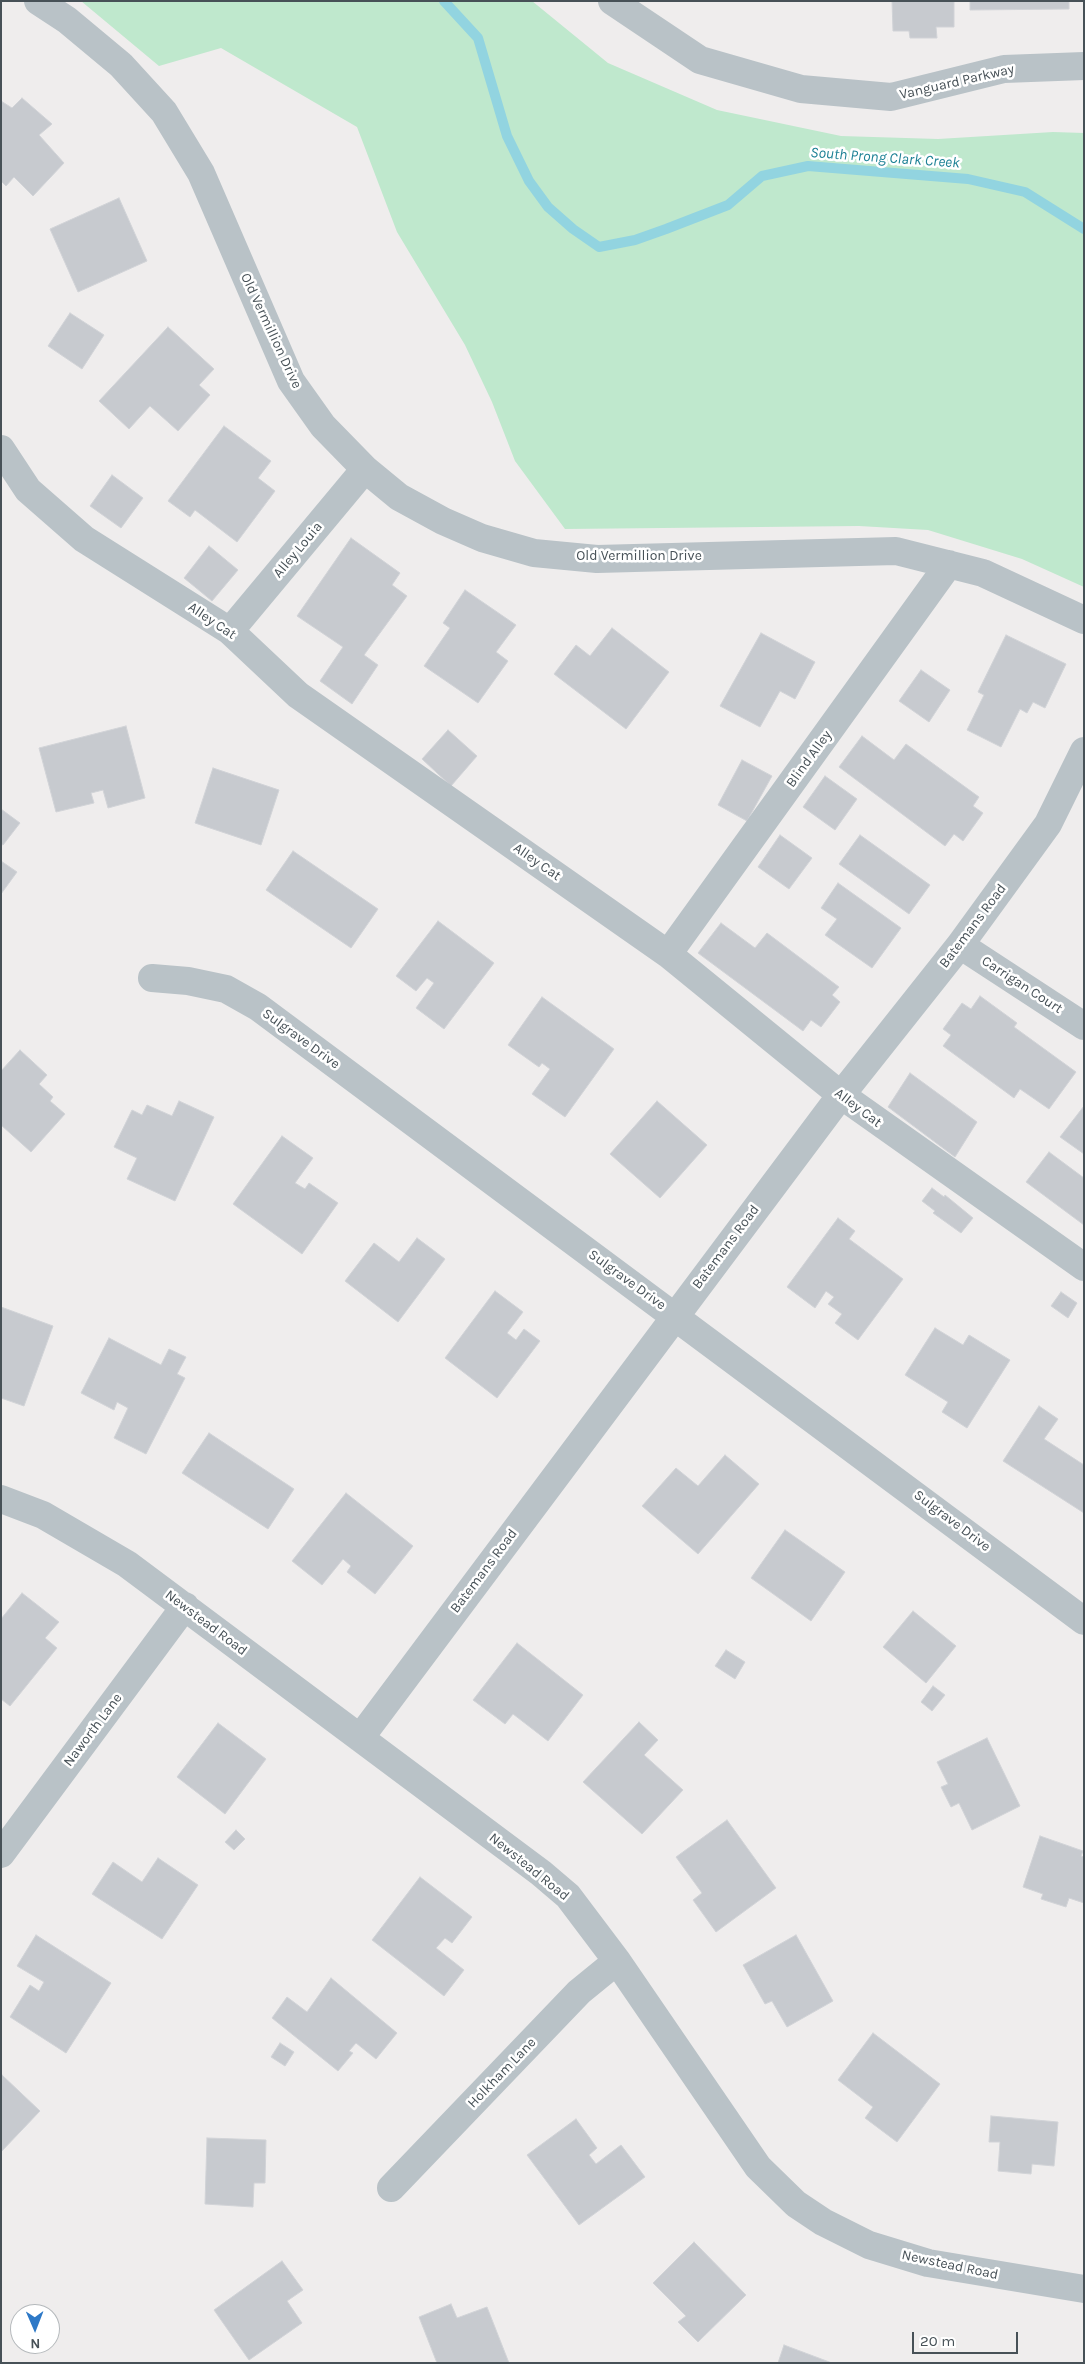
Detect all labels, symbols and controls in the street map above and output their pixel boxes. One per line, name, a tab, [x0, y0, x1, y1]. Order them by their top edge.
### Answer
street label: Vanguard Parkway	[898, 61, 1016, 103]
water label: South Prong Clark Creek	[810, 144, 960, 172]
street label: Old Vermillion Drive	[237, 271, 305, 391]
street label: Alley Louia	[270, 519, 326, 581]
street label: Old Vermillion Drive	[576, 548, 702, 564]
street label: Alley Cat	[185, 599, 239, 643]
street label: Blind Alley	[783, 727, 835, 791]
street label: Alley Cat	[510, 839, 564, 885]
street label: Batemans Road	[936, 881, 1010, 971]
street label: Carrigan Court	[978, 953, 1066, 1017]
street label: Sulgrave Drive	[259, 1005, 343, 1073]
street label: Alley Cat	[831, 1085, 885, 1131]
street label: Batemans Road	[689, 1202, 763, 1292]
street label: Sulgrave Drive	[585, 1246, 669, 1314]
street label: Sulgrave Drive	[910, 1487, 994, 1555]
street label: Batemans Road	[447, 1526, 521, 1616]
street label: Newstead Road	[162, 1587, 250, 1659]
street label: Naworth Lane	[60, 1690, 126, 1770]
street label: Newstead Road	[486, 1830, 572, 1904]
street label: Holkham Lane	[464, 2034, 540, 2112]
street label: Newstead Road	[900, 2247, 1000, 2283]
north arrow	[10, 2304, 60, 2354]
scale bar	[915, 2322, 1021, 2354]
text: 20 m	[920, 2332, 955, 2350]
text: N	[30, 2335, 40, 2352]

